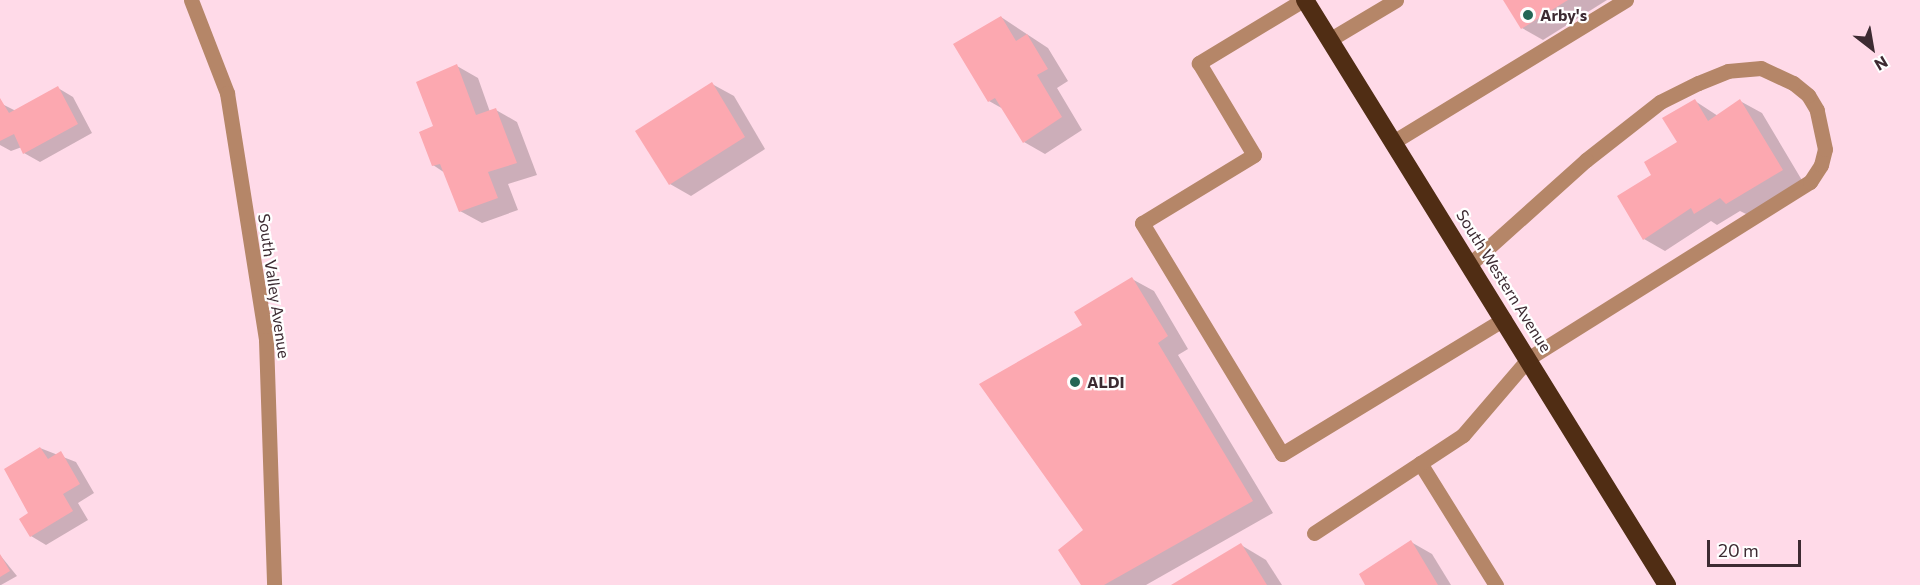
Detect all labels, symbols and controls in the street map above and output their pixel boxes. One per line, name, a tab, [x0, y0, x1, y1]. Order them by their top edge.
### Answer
place label: Arby's	[1540, 5, 1587, 25]
marker: Arby's	[1521, 8, 1535, 22]
north arrow	[1842, 18, 1902, 78]
text: N	[1871, 53, 1892, 75]
street label: South Western Avenue	[1452, 206, 1556, 356]
street label: South Valley Avenue	[254, 212, 294, 360]
place label: ALDI	[1087, 372, 1125, 392]
marker: ALDI	[1068, 375, 1082, 389]
scale bar	[1710, 528, 1804, 566]
text: 20 m	[1718, 539, 1759, 561]

